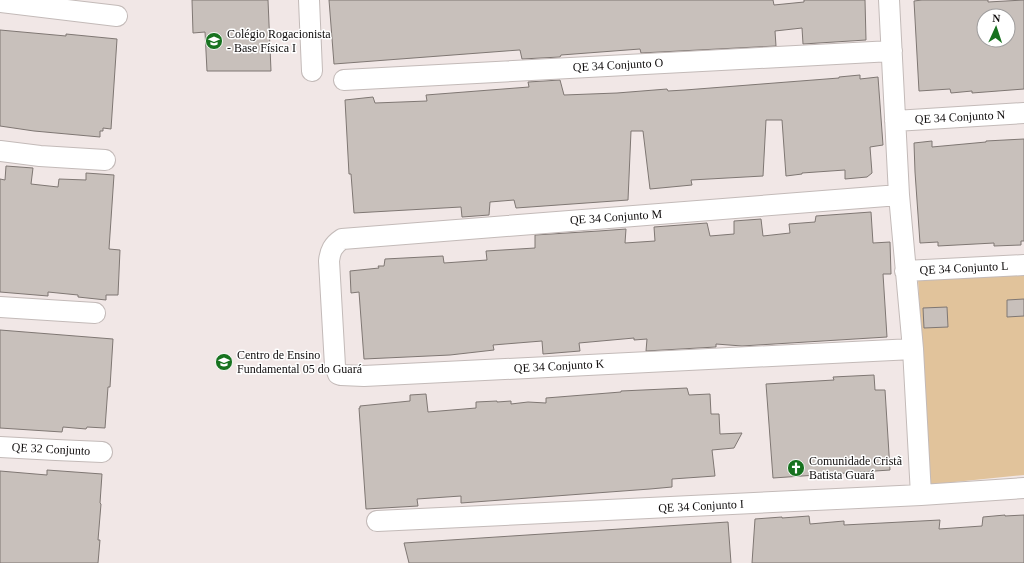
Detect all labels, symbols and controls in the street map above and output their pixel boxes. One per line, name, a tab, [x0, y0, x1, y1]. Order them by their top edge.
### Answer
north arrow	[976, 8, 1016, 48]
text: N	[992, 12, 1001, 24]
place label: Colégio Rogacionista - Base Física I	[227, 27, 331, 55]
school or university icon: Colégio Rogacionista - Base Física I	[204, 31, 224, 51]
street label: QE 34 Conjunto O	[573, 56, 664, 74]
street label: QE 34 Conjunto N	[915, 108, 1006, 126]
street label: QE 34 Conjunto M	[569, 207, 663, 227]
street label: QE 34 Conjunto L	[919, 259, 1009, 277]
place label: Centro de Ensino Fundamental 05 do Guará	[237, 348, 363, 376]
school or university icon: Centro de Ensino Fundamental 05 do Guará	[214, 352, 234, 372]
street label: QE 34 Conjunto K	[514, 357, 605, 375]
street label: QE 32 Conjunto	[11, 440, 91, 458]
place label: Comunidade Cristã Batista Guará	[809, 454, 903, 482]
church icon: Comunidade Cristã Batista Guará	[786, 458, 806, 478]
street label: QE 34 Conjunto I	[658, 497, 744, 515]

